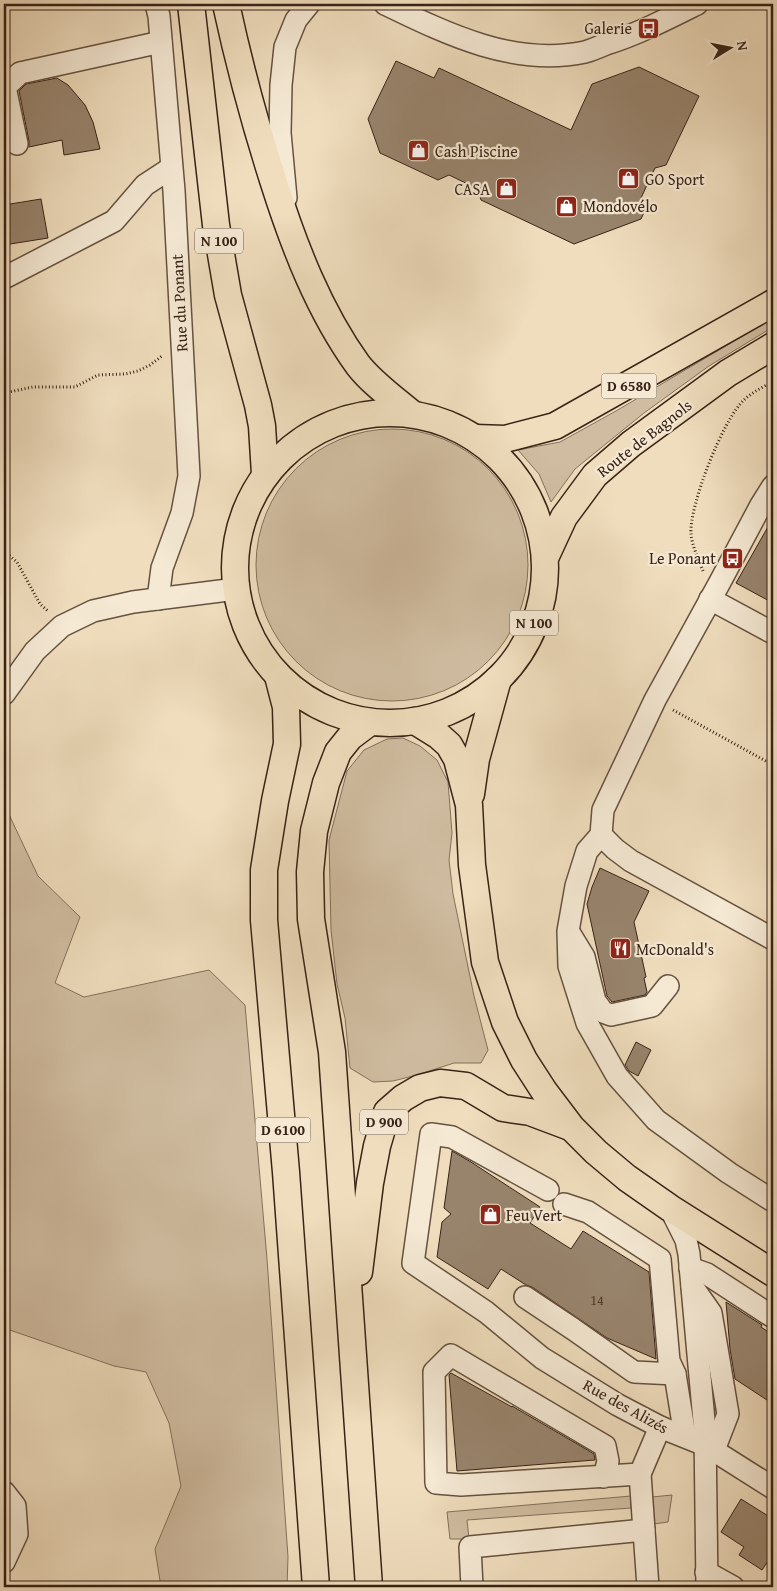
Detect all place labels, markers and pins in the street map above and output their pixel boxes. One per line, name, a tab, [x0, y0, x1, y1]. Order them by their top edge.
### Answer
place label: Galerie	[584, 16, 632, 40]
bus stop icon: Galerie	[636, 16, 660, 40]
shop icon: Cash Piscine	[407, 139, 431, 163]
place label: Cash Piscine	[435, 139, 518, 163]
shop icon: GO Sport	[617, 167, 641, 191]
place label: GO Sport	[645, 167, 705, 191]
place label: CASA	[455, 177, 490, 201]
shop icon: CASA	[494, 177, 518, 201]
shop icon: Mondovélo	[555, 194, 579, 218]
place label: Mondovélo	[583, 194, 658, 218]
place label: Le Ponant	[649, 546, 716, 570]
bus stop icon: Le Ponant	[720, 546, 744, 570]
restaurant icon: McDonald's	[608, 937, 632, 961]
place label: McDonald's	[636, 937, 714, 961]
shop icon: Feu Vert	[478, 1203, 502, 1227]
place label: Feu Vert	[506, 1203, 563, 1227]

